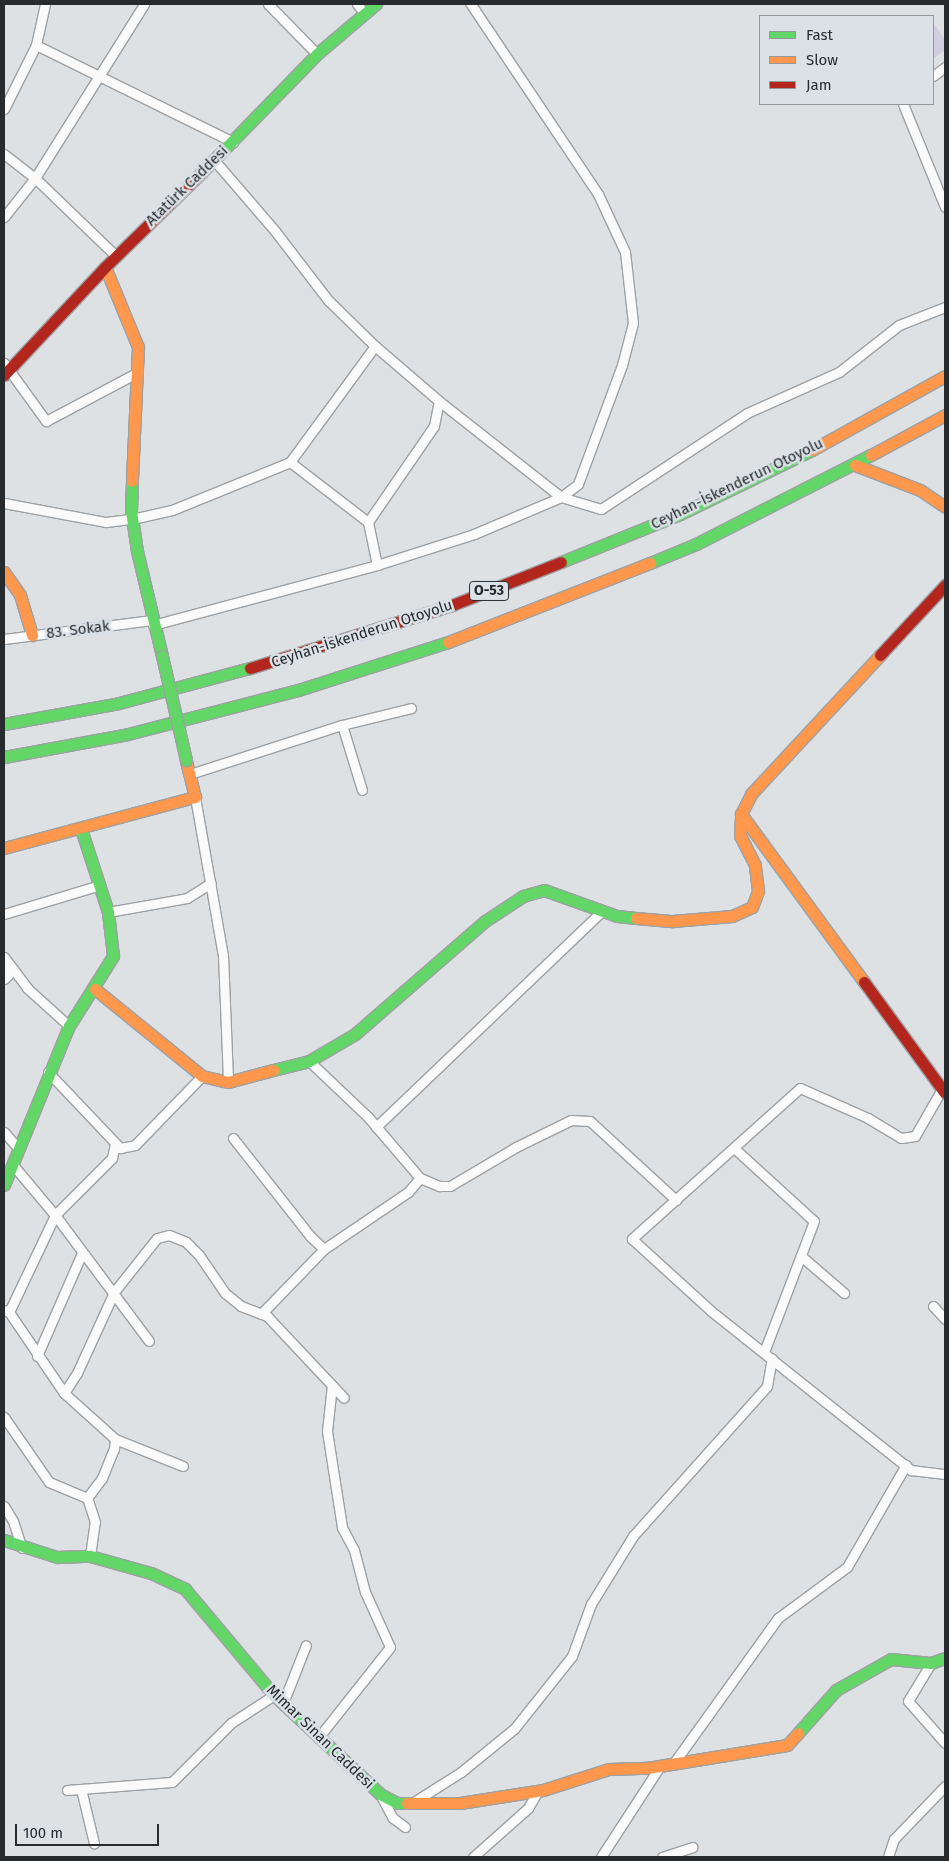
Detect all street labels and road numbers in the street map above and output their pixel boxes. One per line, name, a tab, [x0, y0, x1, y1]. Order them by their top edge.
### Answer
street label: Atatürk Caddesi	[142, 142, 232, 230]
street label: Ceyhan-İskenderun Otoyolu	[648, 434, 826, 534]
road number: O-53	[469, 580, 509, 602]
street label: Ceyhan-İskenderun Otoyolu	[269, 596, 455, 672]
street label: 83. Sokak	[45, 617, 111, 643]
street label: Mimar Sinan Caddesi	[262, 1681, 378, 1793]

